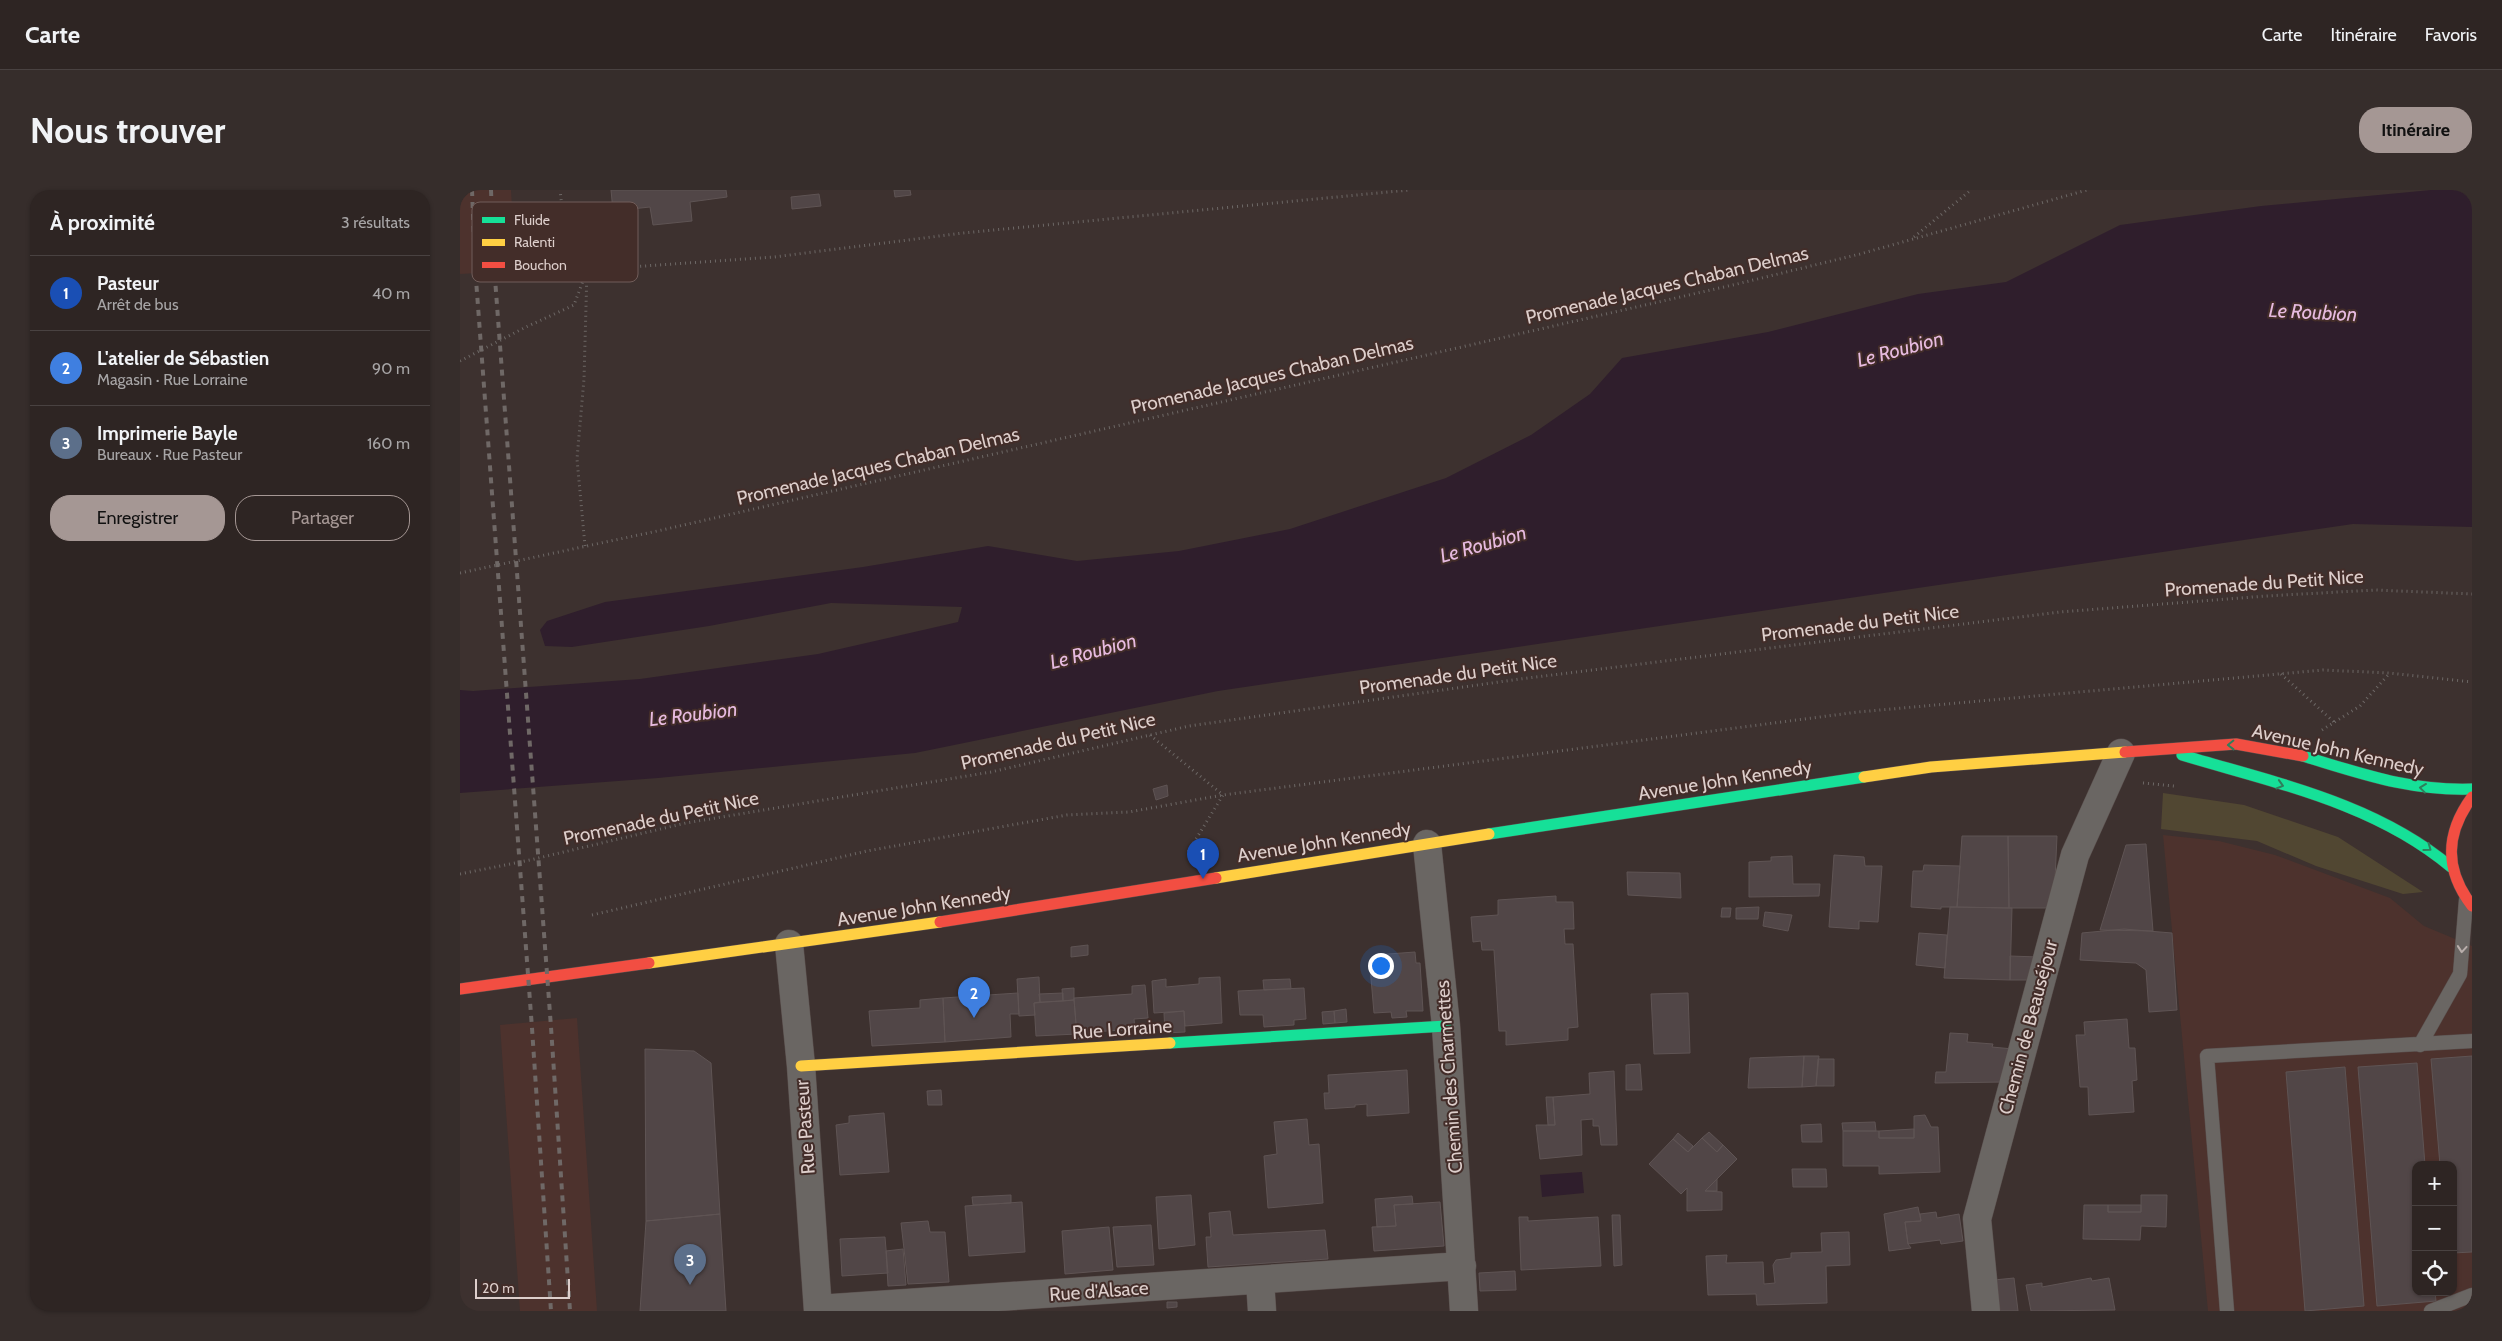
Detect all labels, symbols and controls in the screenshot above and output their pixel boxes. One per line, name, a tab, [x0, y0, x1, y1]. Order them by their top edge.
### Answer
text: Carte	[25, 20, 80, 49]
text: Carte	[2262, 24, 2302, 46]
text: Itinéraire	[2330, 24, 2397, 46]
text: Favoris	[2425, 24, 2477, 46]
button: Itinéraire	[2359, 107, 2472, 153]
text: Nous trouver	[30, 109, 225, 152]
legend	[472, 202, 638, 282]
text: À proximité	[50, 210, 155, 235]
text: Fluide	[514, 211, 550, 229]
text: 3 résultats	[341, 213, 410, 232]
text: Ralenti	[514, 233, 555, 251]
street label: Promenade Jacques Chaban Delmas	[1523, 241, 1811, 329]
text: Bouchon	[514, 256, 567, 274]
text: Pasteur	[97, 272, 159, 295]
text: 1	[63, 284, 69, 303]
text: 40 m	[372, 284, 410, 303]
text: Arrêt de bus	[97, 295, 179, 314]
water label: Le Roubion	[2268, 298, 2358, 326]
water label: Le Roubion	[1854, 326, 1946, 372]
street label: Promenade Jacques Chaban Delmas	[1128, 331, 1416, 419]
text: L'atelier de Sébastien	[97, 347, 269, 370]
text: 2	[62, 359, 70, 378]
text: 90 m	[372, 359, 410, 378]
text: Magasin · Rue Lorraine	[97, 370, 248, 389]
text: Imprimerie Bayle	[97, 422, 237, 445]
street label: Promenade Jacques Chaban Delmas	[734, 422, 1022, 510]
text: 3	[62, 434, 70, 453]
text: 160 m	[367, 434, 410, 453]
text: Bureaux · Rue Pasteur	[97, 445, 242, 464]
button: Enregistrer	[50, 495, 225, 541]
button: Partager	[235, 495, 410, 541]
water label: Le Roubion	[1437, 520, 1529, 568]
street label: Promenade du Petit Nice	[2164, 565, 2364, 601]
street label: Promenade du Petit Nice	[1760, 599, 1961, 647]
water label: Le Roubion	[1047, 628, 1139, 674]
street label: Promenade du Petit Nice	[1358, 649, 1559, 699]
water label: Le Roubion	[648, 697, 738, 731]
street label: Promenade du Petit Nice	[958, 707, 1158, 775]
street label: Avenue John Kennedy	[2250, 719, 2427, 781]
one-way arrow	[2227, 740, 2235, 750]
street label: Avenue John Kennedy	[1636, 755, 1814, 805]
one-way arrow	[2275, 779, 2283, 789]
one-way arrow	[2419, 783, 2427, 794]
street label: Promenade du Petit Nice	[561, 786, 761, 850]
street label: Avenue John Kennedy	[1235, 817, 1413, 867]
pin: 1	[1187, 838, 1219, 879]
one-way arrow	[2422, 842, 2432, 851]
street label: Avenue John Kennedy	[835, 881, 1013, 931]
street label: Chemin de Beauséjour	[1994, 937, 2062, 1117]
one-way arrow	[2457, 945, 2468, 953]
your location	[1368, 953, 1394, 979]
pin: 2	[958, 977, 990, 1018]
street label: Chemin des Charmettes	[1431, 980, 1467, 1174]
street label: Rue Lorraine	[1071, 1014, 1173, 1044]
street label: Rue Pasteur	[790, 1079, 820, 1175]
map controls	[2412, 1161, 2457, 1296]
button: +	[2412, 1161, 2457, 1206]
button: −	[2412, 1206, 2457, 1251]
pin: 3	[674, 1244, 706, 1285]
button: locate	[2412, 1251, 2457, 1296]
scale bar	[475, 1276, 570, 1299]
street label: Rue d'Alsace	[1049, 1276, 1150, 1306]
text: 20 m	[482, 1279, 515, 1297]

